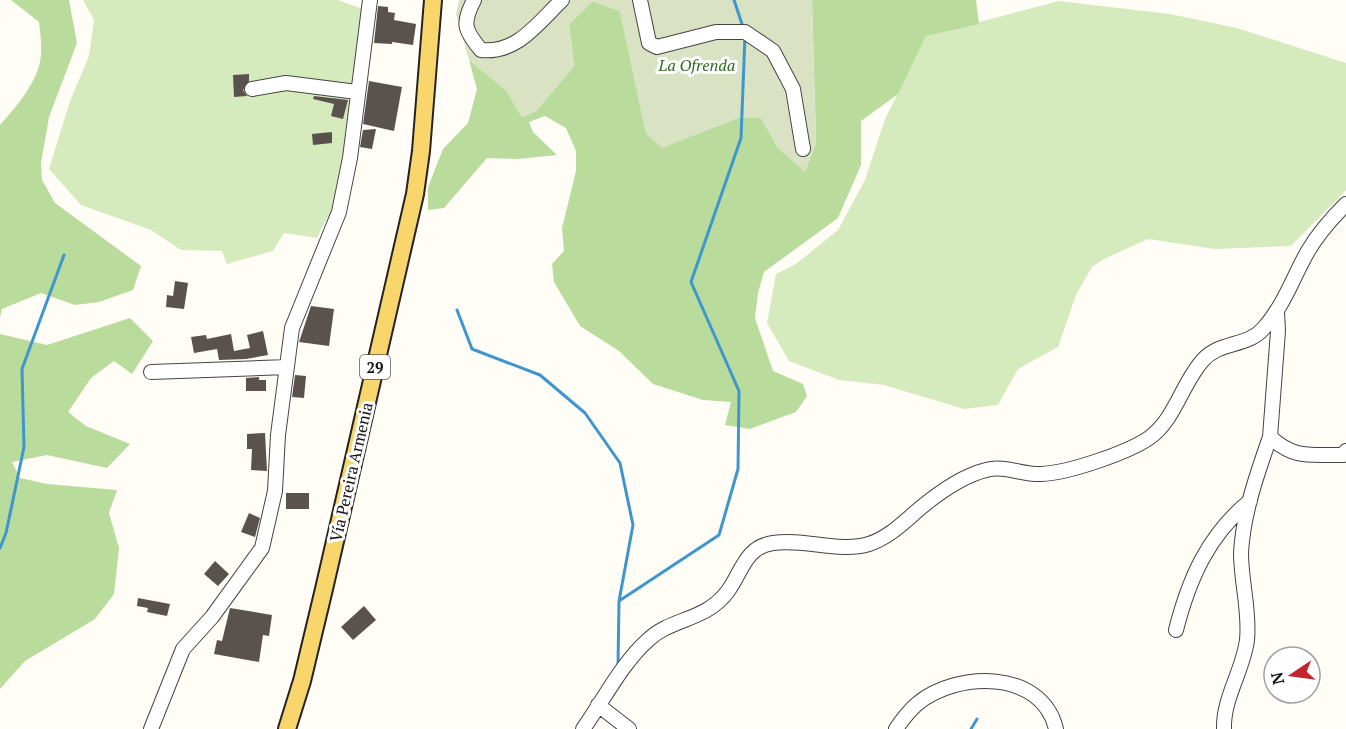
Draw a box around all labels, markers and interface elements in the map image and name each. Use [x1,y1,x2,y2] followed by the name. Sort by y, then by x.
[658,54,735,76] park label: La Ofrenda
[360,355,390,379] road number: 29
[324,400,378,544] street label: Vía Pereira Armenia
[1262,645,1322,705] north arrow
[1265,670,1289,687] text: N

